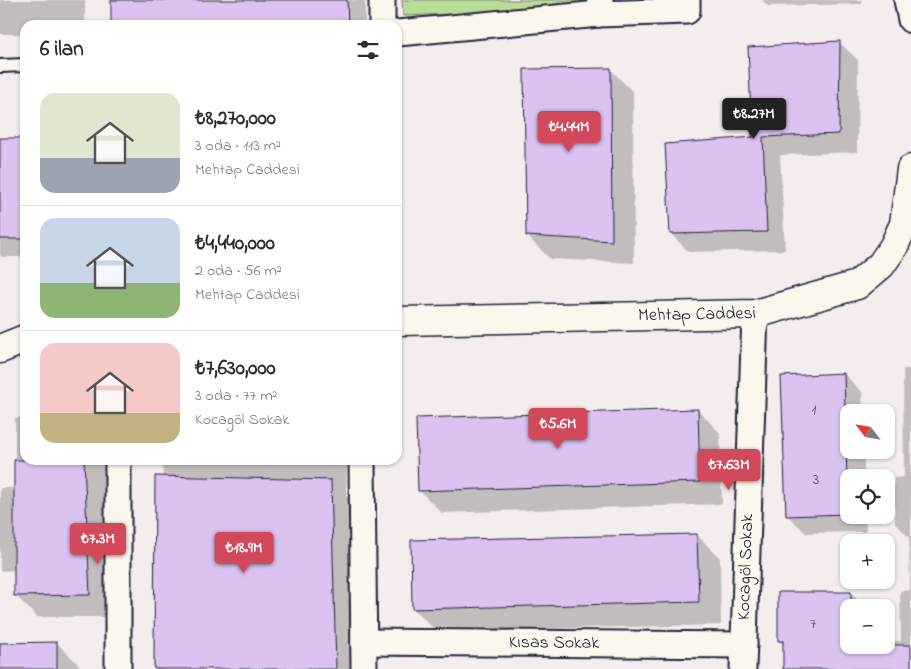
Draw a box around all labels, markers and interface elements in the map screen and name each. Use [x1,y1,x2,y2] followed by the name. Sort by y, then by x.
[40,35,84,65] text: 6 ilan
[354,36,382,64] icon: filters
[713,98,795,140] pin: ₺8.27M
[733,102,775,126] text: ₺8.27M
[195,104,276,134] text: ₺8,270,000
[528,110,610,153] pin: ₺4.44M
[80,113,140,173] icon: home
[549,115,589,139] text: ₺4.44M
[195,134,281,158] text: 3 oda · 113 m²
[195,158,300,182] text: Mehtap Caddesi
[195,229,275,259] text: ₺4,440,000
[80,238,140,298] icon: home
[195,259,282,283] text: 2 oda · 56 m²
[195,283,300,307] text: Mehtap Caddesi
[638,301,756,329] street label: Mehtap Caddesi
[195,354,276,384] text: ₺7,630,000
[80,363,140,423] icon: home
[195,384,277,408] text: 3 oda · 77 m²
[812,399,817,421] house number: 1
[840,404,895,459] north arrow
[840,404,895,654] map controls
[195,408,289,432] text: Kocagöl Sokak
[523,408,593,450] pin: ₺5.6M
[539,412,577,436] text: ₺5.6M
[688,448,770,491] pin: ₺7.63M
[708,453,750,477] text: ₺7.63M
[813,469,819,491] house number: 3
[840,469,895,524] button: locate
[732,513,761,621] street label: Kocagöl Sokak
[63,522,133,565] pin: ₺7.3M
[81,527,115,551] text: ₺7.3M
[203,532,285,574] pin: ₺18.9M
[840,534,895,589] button: +
[226,536,262,560] text: ₺18.9M
[840,599,895,654] button: −
[810,613,816,635] house number: 7
[509,630,599,657] street label: Kısas Sokak

